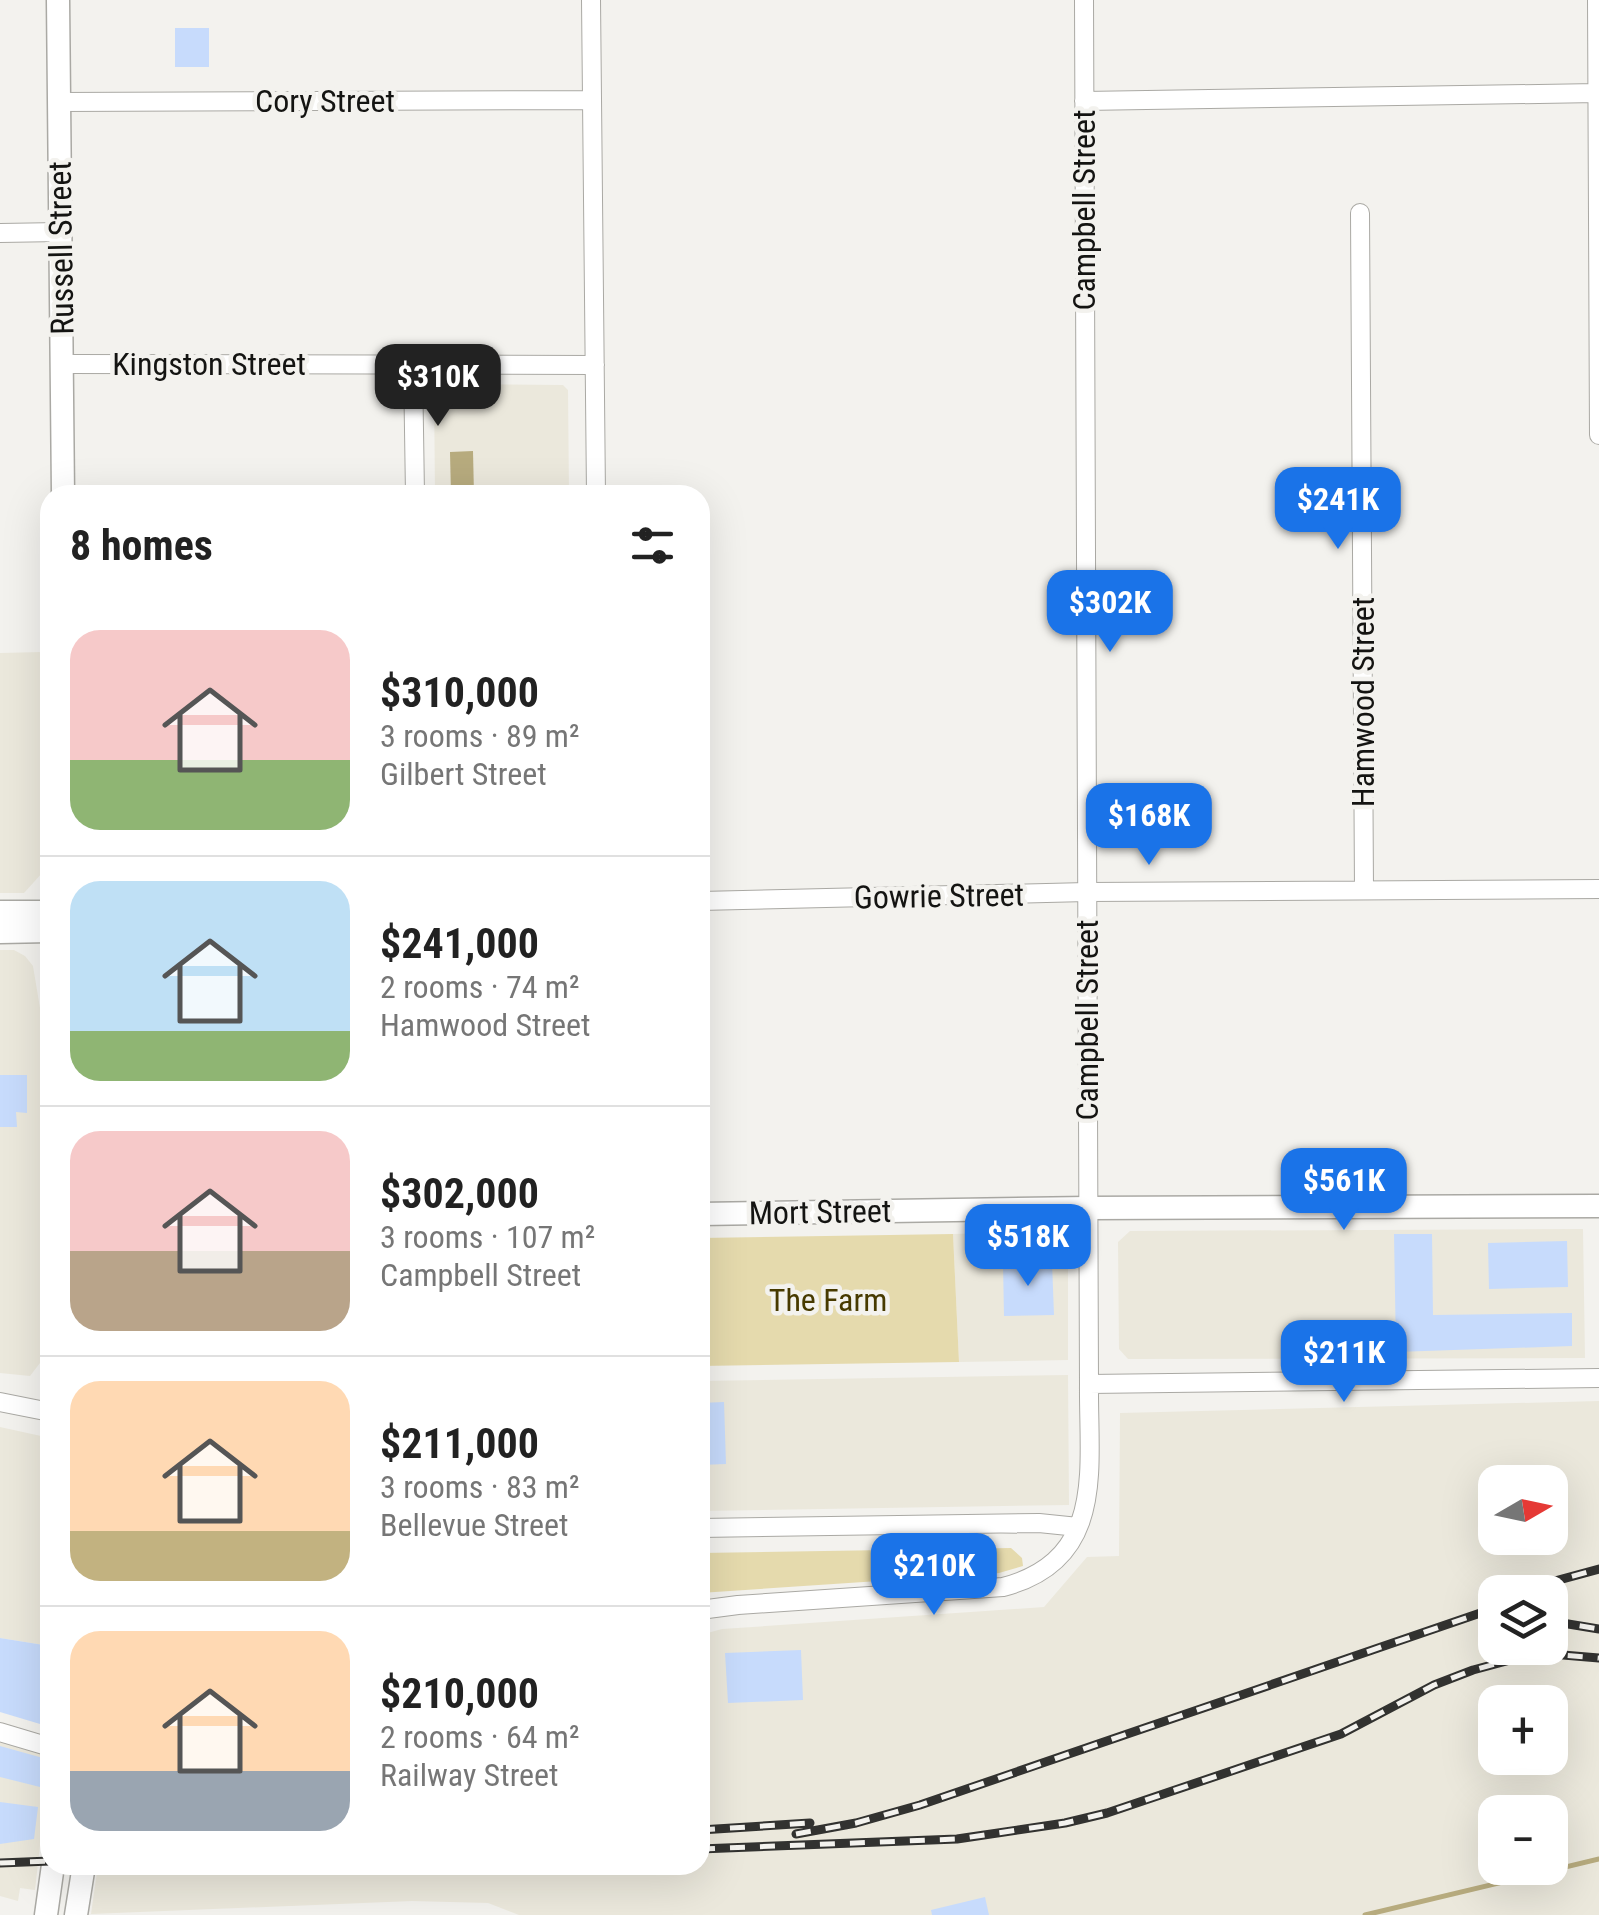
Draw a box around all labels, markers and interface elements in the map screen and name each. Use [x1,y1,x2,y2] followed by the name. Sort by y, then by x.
[255,82,395,120] street label: Cory Street
[1065,109,1103,311] street label: Campbell Street
[40,161,82,335] street label: Russell Street
[368,344,508,429] pin: $310K
[112,345,306,383] street label: Kingston Street
[397,357,479,395] text: $310K
[1268,467,1408,552] pin: $241K
[1297,480,1379,518] text: $241K
[625,518,680,573] icon: filters
[70,521,213,570] text: 8 homes
[1040,570,1180,655] pin: $302K
[1069,583,1151,621] text: $302K
[1344,597,1382,807] street label: Hamwood Street
[380,668,539,717] text: $310,000
[150,670,270,790] icon: home
[380,717,579,755] text: 3 rooms · 89 m²
[380,755,547,793] text: Gilbert Street
[1079,783,1219,868] pin: $168K
[1108,796,1190,834] text: $168K
[854,876,1024,916] street label: Gowrie Street
[380,919,539,968] text: $241,000
[1068,919,1106,1121] street label: Campbell Street
[150,921,270,1041] icon: home
[380,968,579,1006] text: 2 rooms · 74 m²
[380,1006,590,1044] text: Hamwood Street
[1274,1148,1414,1233] pin: $561K
[1303,1161,1385,1199] text: $561K
[380,1169,539,1218] text: $302,000
[150,1171,270,1291] icon: home
[748,1192,892,1232] street label: Mort Street
[958,1204,1098,1289] pin: $518K
[987,1217,1069,1255] text: $518K
[380,1218,595,1256] text: 3 rooms · 107 m²
[380,1256,581,1294] text: Campbell Street
[769,1281,887,1319] park label: The Farm
[1274,1320,1414,1405] pin: $211K
[1303,1333,1385,1371] text: $211K
[380,1419,539,1468] text: $211,000
[150,1421,270,1541] icon: home
[1478,1465,1568,1555] north arrow
[1478,1465,1568,1885] map controls
[380,1468,579,1506] text: 3 rooms · 83 m²
[380,1506,568,1544] text: Bellevue Street
[864,1533,1004,1618] pin: $210K
[893,1546,975,1584] text: $210K
[1478,1575,1568,1665] button: layers
[380,1669,539,1718] text: $210,000
[150,1671,270,1791] icon: home
[1478,1685,1568,1775] button: +
[380,1718,579,1756] text: 2 rooms · 64 m²
[380,1756,559,1794] text: Railway Street
[1478,1795,1568,1885] button: −

